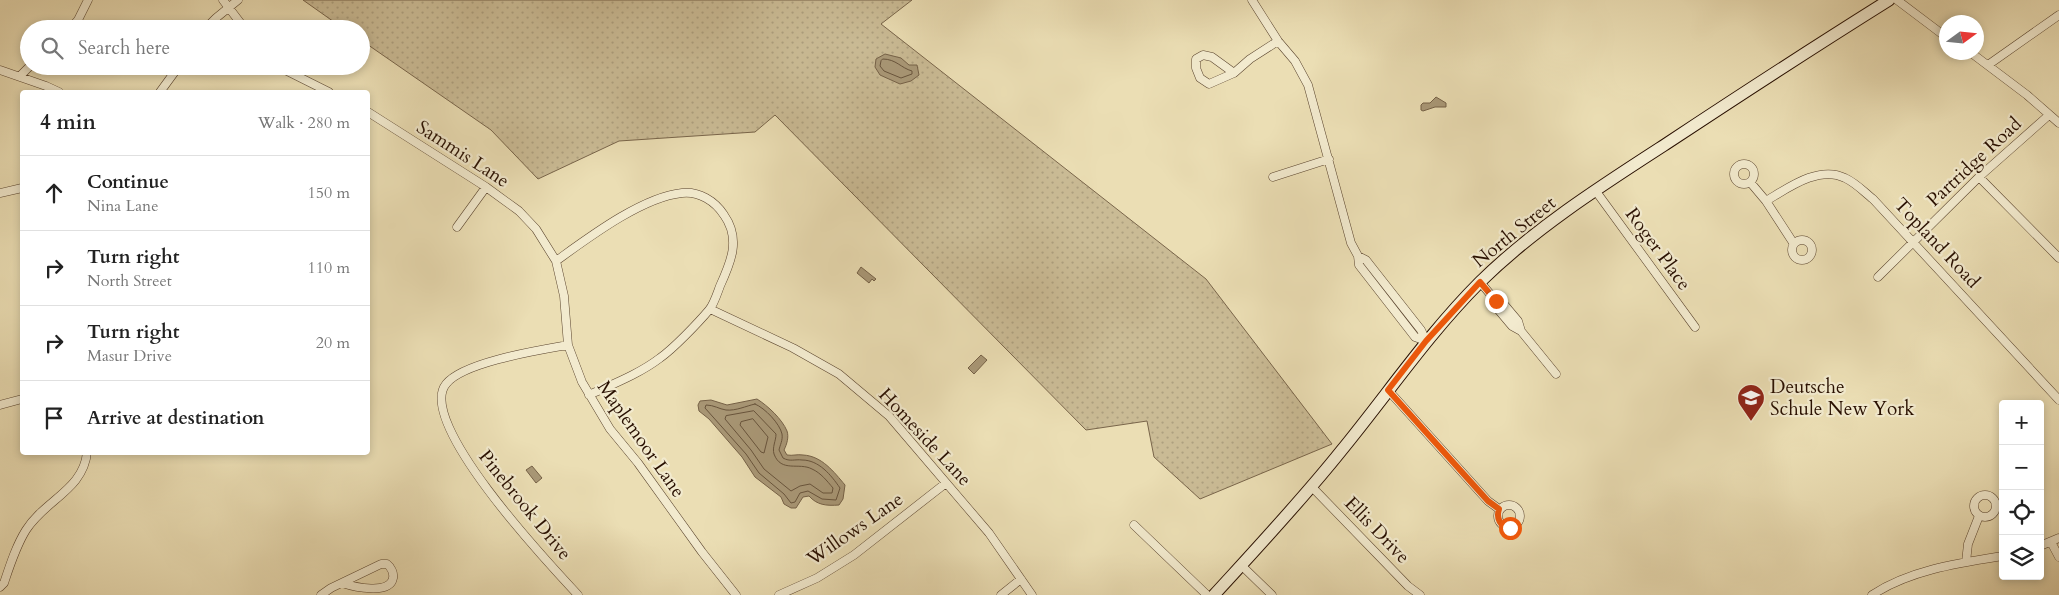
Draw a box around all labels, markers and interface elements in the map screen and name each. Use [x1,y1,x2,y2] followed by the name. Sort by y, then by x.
[1939,15,1984,60] north arrow
[20,20,370,75] search box
[38,34,66,62] icon: search
[78,35,170,61] text: Search here
[40,108,96,137] text: 4 min
[1921,111,2027,213] street label: Partridge Road
[258,112,350,134] text: Walk · 280 m
[412,114,514,194] street label: Sammis Lane
[87,169,169,195] text: Continue
[40,179,68,207] icon: ahead
[308,182,350,204] text: 150 m
[1467,190,1561,274] street label: North Street
[1888,192,1986,294] street label: Topland Road
[87,195,158,217] text: Nina Lane
[1619,202,1697,296] street label: Roger Place
[87,244,179,270] text: Turn right
[40,254,68,282] icon: right
[308,257,350,279] text: 110 m
[87,270,172,292] text: North Street
[1485,290,1508,313] route end
[87,319,179,345] text: Turn right
[40,329,68,357] icon: right
[316,332,350,354] text: 20 m
[87,345,172,367] text: Masur Drive
[1770,374,1915,422] place label: Deutsche Schule New York
[591,375,691,503] street label: Maplemoor Lane
[873,382,977,492] street label: Homeside Lane
[1736,383,1766,422] school or university icon: Deutsche Schule New York
[1999,400,2044,580] map controls
[1999,400,2044,445] button: +
[40,404,68,432] icon: arrive
[87,405,264,431] text: Arrive at destination
[472,444,578,566] street label: Pinebrook Drive
[1999,445,2044,490] button: −
[801,486,908,572] street label: Willows Lane
[1999,490,2044,535] button: locate
[1338,491,1416,569] street label: Ellis Drive
[1499,517,1522,540] route start
[1999,535,2044,580] button: layers

